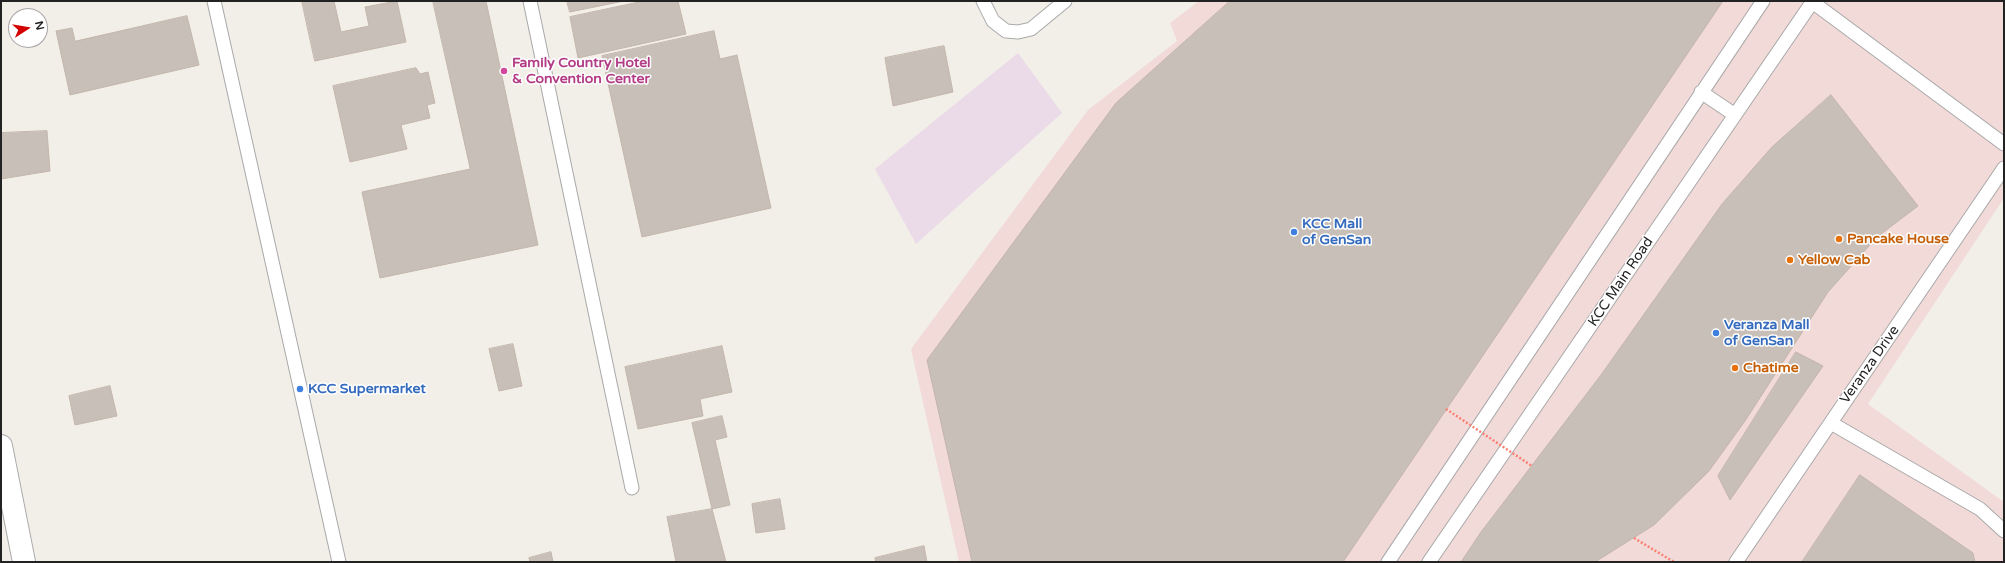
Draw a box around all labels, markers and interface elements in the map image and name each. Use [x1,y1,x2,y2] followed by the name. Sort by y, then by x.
[8,8,48,48] north arrow
[32,20,47,31] text: N
[512,55,651,88] place label: Family Country Hotel & Convention Center
[499,66,509,76] marker: Family Country Hotel & Convention Center
[1302,216,1371,248] place label: KCC Mall of GenSan
[1289,227,1299,237] marker: KCC Mall of GenSan
[1847,231,1949,247] place label: Pancake House
[1585,234,1657,330] street label: KCC Main Road
[1834,234,1844,244] marker: Pancake House
[1798,252,1870,268] place label: Yellow Cab
[1785,255,1795,265] marker: Yellow Cab
[1724,317,1809,350] place label: Veranza Mall of GenSan
[1837,323,1903,407] street label: Veranza Drive
[1711,328,1721,338] marker: Veranza Mall of GenSan
[1743,360,1799,376] place label: Chatime
[1730,363,1740,373] marker: Chatime
[308,381,426,397] place label: KCC Supermarket
[295,384,305,394] marker: KCC Supermarket

